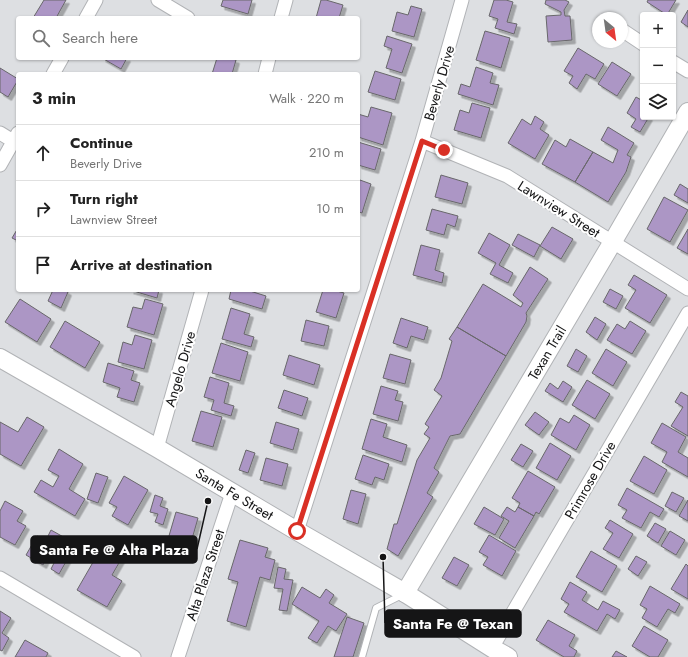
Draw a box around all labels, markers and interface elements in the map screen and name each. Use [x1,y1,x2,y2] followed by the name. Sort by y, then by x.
[592,12,628,48] north arrow
[640,12,676,120] map controls
[640,12,676,48] button: +
[16,16,360,60] search box
[30,27,52,49] icon: search
[62,27,138,49] text: Search here
[419,43,459,123] street label: Beverly Drive
[640,48,676,84] button: −
[640,84,676,120] button: layers
[32,86,76,110] text: 3 min
[269,89,344,108] text: Walk · 220 m
[70,132,133,154] text: Continue
[435,141,453,159] route end
[32,142,54,164] icon: ahead
[309,143,344,162] text: 210 m
[70,154,142,173] text: Beverly Drive
[514,176,605,243] street label: Lawnview Street
[70,188,138,210] text: Turn right
[32,198,54,220] icon: right
[316,199,344,218] text: 10 m
[70,210,157,229] text: Lawnview Street
[32,254,54,276] icon: arrive
[70,254,212,276] text: Arrive at destination
[523,322,571,384] street label: Texan Trail
[160,329,200,409] street label: Angelo Drive
[560,437,620,523] street label: Primrose Drive
[192,463,278,525] street label: Santa Fe Street
[288,522,306,540] route start
[181,526,229,623] street label: Alta Plaza Street
[31,536,197,563] callout: Santa Fe @ Alta Plaza
[39,539,189,561] text: Santa Fe @ Alta Plaza
[385,610,521,637] callout: Santa Fe @ Texan
[393,613,513,635] text: Santa Fe @ Texan

